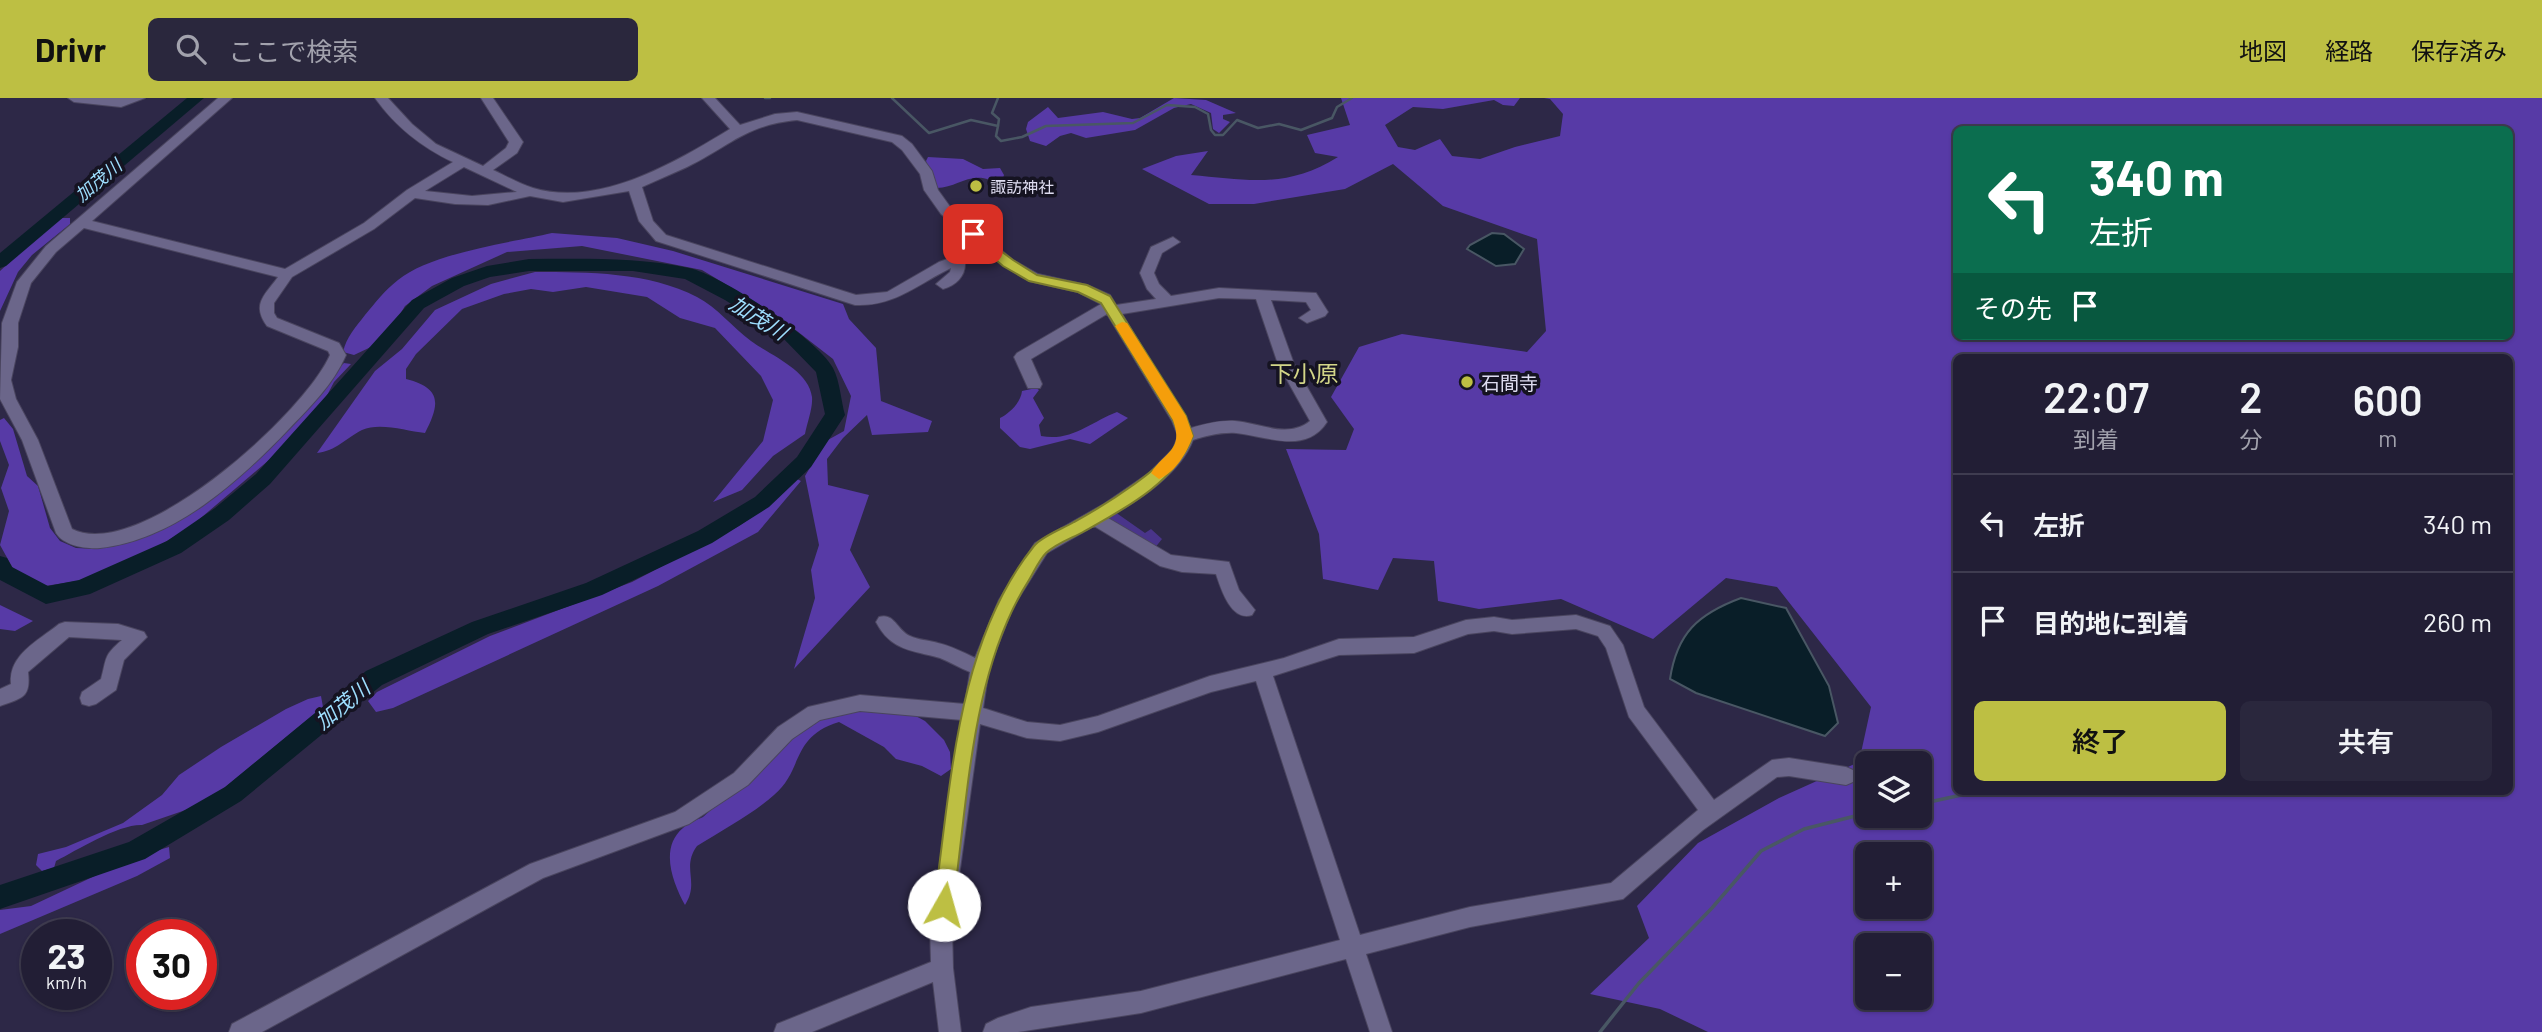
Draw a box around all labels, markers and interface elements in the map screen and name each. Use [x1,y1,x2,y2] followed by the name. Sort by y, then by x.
[148,18,638,81] search box
[35,29,106,69] text: Drivr
[172,30,210,68] icon: search
[228,35,358,66] text: ここで検索
[2239,36,2287,65] text: 地図
[2325,36,2373,65] text: 経路
[2411,36,2507,65] text: 保存済み
[2089,147,2224,206] text: 340 m
[70,153,127,206] water label: 加茂川
[1974,154,2065,245] icon: left
[990,177,1054,196] place label: 諏訪神社
[968,178,984,194] marker: 諏訪神社
[943,204,1003,264] pin
[2089,212,2153,250] text: 左折
[954,215,992,253] icon: arrive
[2066,287,2104,325] icon: arrive
[726,290,794,345] water label: 加茂川
[1974,292,2052,323] text: その先
[1270,359,1339,387] district label: 下小原
[1481,371,1538,394] place label: 石間寺
[2043,371,2149,421] text: 22:07
[2239,371,2262,421] text: 2
[1459,374,1475,390] marker: 石間寺
[2353,374,2423,424] text: 600
[2378,424,2397,452] text: m
[2073,425,2119,453] text: 到着
[2239,425,2262,453] text: 分
[1974,504,2012,542] icon: left
[2423,508,2492,539] text: 340 m
[2033,509,2085,540] text: 左折
[1974,602,2012,640] icon: arrive
[2423,606,2492,637] text: 260 m
[2033,607,2189,638] text: 目的地に到着
[310,673,376,734] water label: 加茂川
[1974,701,2226,781] button: 終了
[2240,701,2492,781] button: 共有
[1855,751,1932,1010] map controls
[1855,751,1932,828] button: layers
[1855,842,1932,919] button: +
[907,868,981,942] position arrow
[126,919,217,1010] speed limit sign: 30
[1855,933,1932,1010] button: −
[47,934,86,976] text: 23
[46,971,87,993] text: km/h

